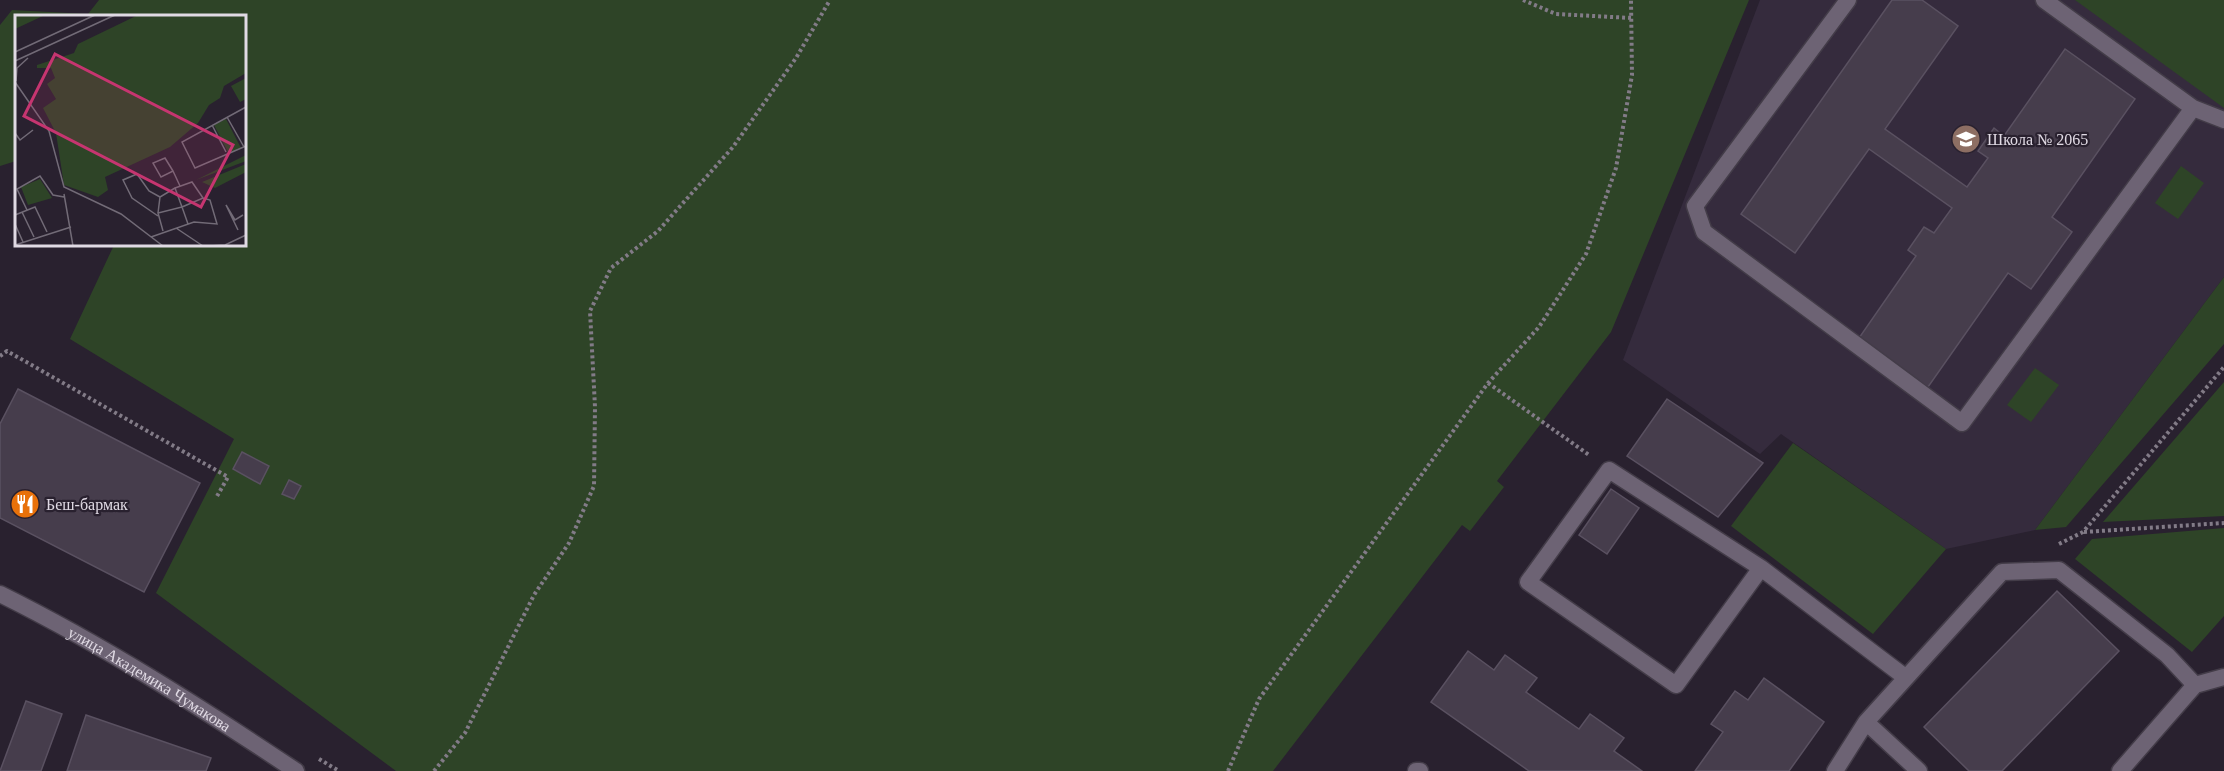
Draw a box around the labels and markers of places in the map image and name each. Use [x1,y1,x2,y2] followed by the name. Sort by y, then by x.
[1950,123,1982,155] school or university icon: Школа № 2065
[1987,131,2088,148] place label: Школа № 2065
[9,488,41,520] restaurant icon: Беш-бармак
[46,496,128,514] place label: Беш-бармак

